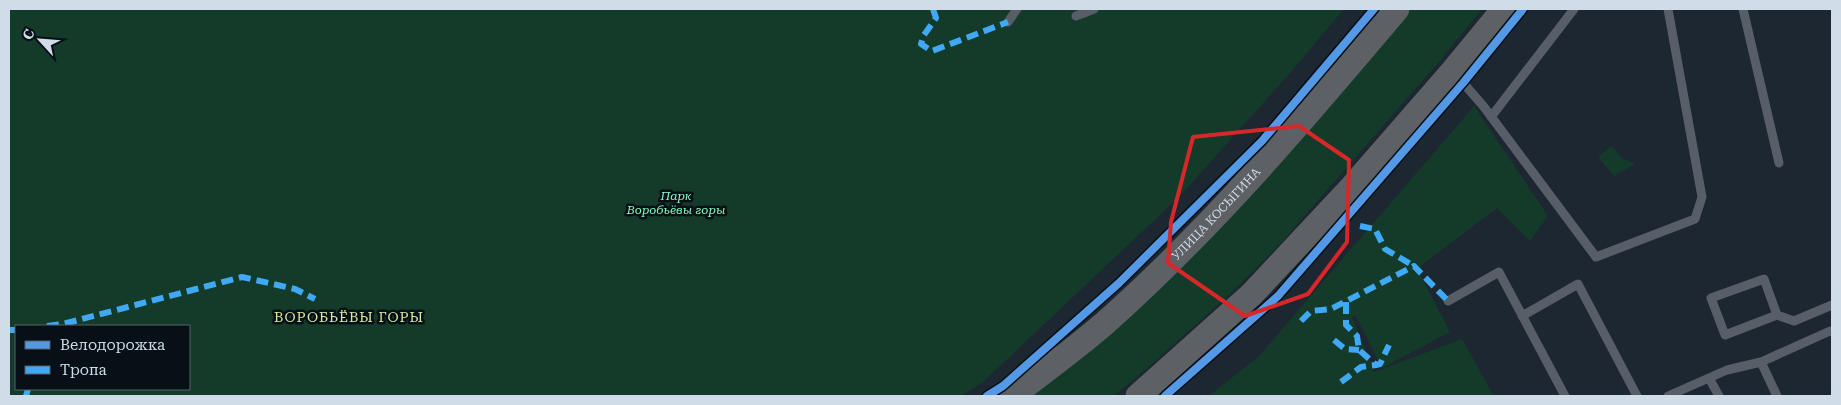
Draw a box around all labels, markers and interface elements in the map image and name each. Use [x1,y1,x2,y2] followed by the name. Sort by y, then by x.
[15,15,65,65] north arrow
[19,26,38,42] text: С
[1169,164,1264,263] street label: УЛИЦА КОСЫГИНА
[626,189,725,217] park label: Парк Воробьёвы горы
[274,309,424,325] district label: ВОРОБЬЁВЫ ГОРЫ
[15,325,190,390] legend
[60,336,165,354] text: Велодорожка
[60,361,107,379] text: Тропа

